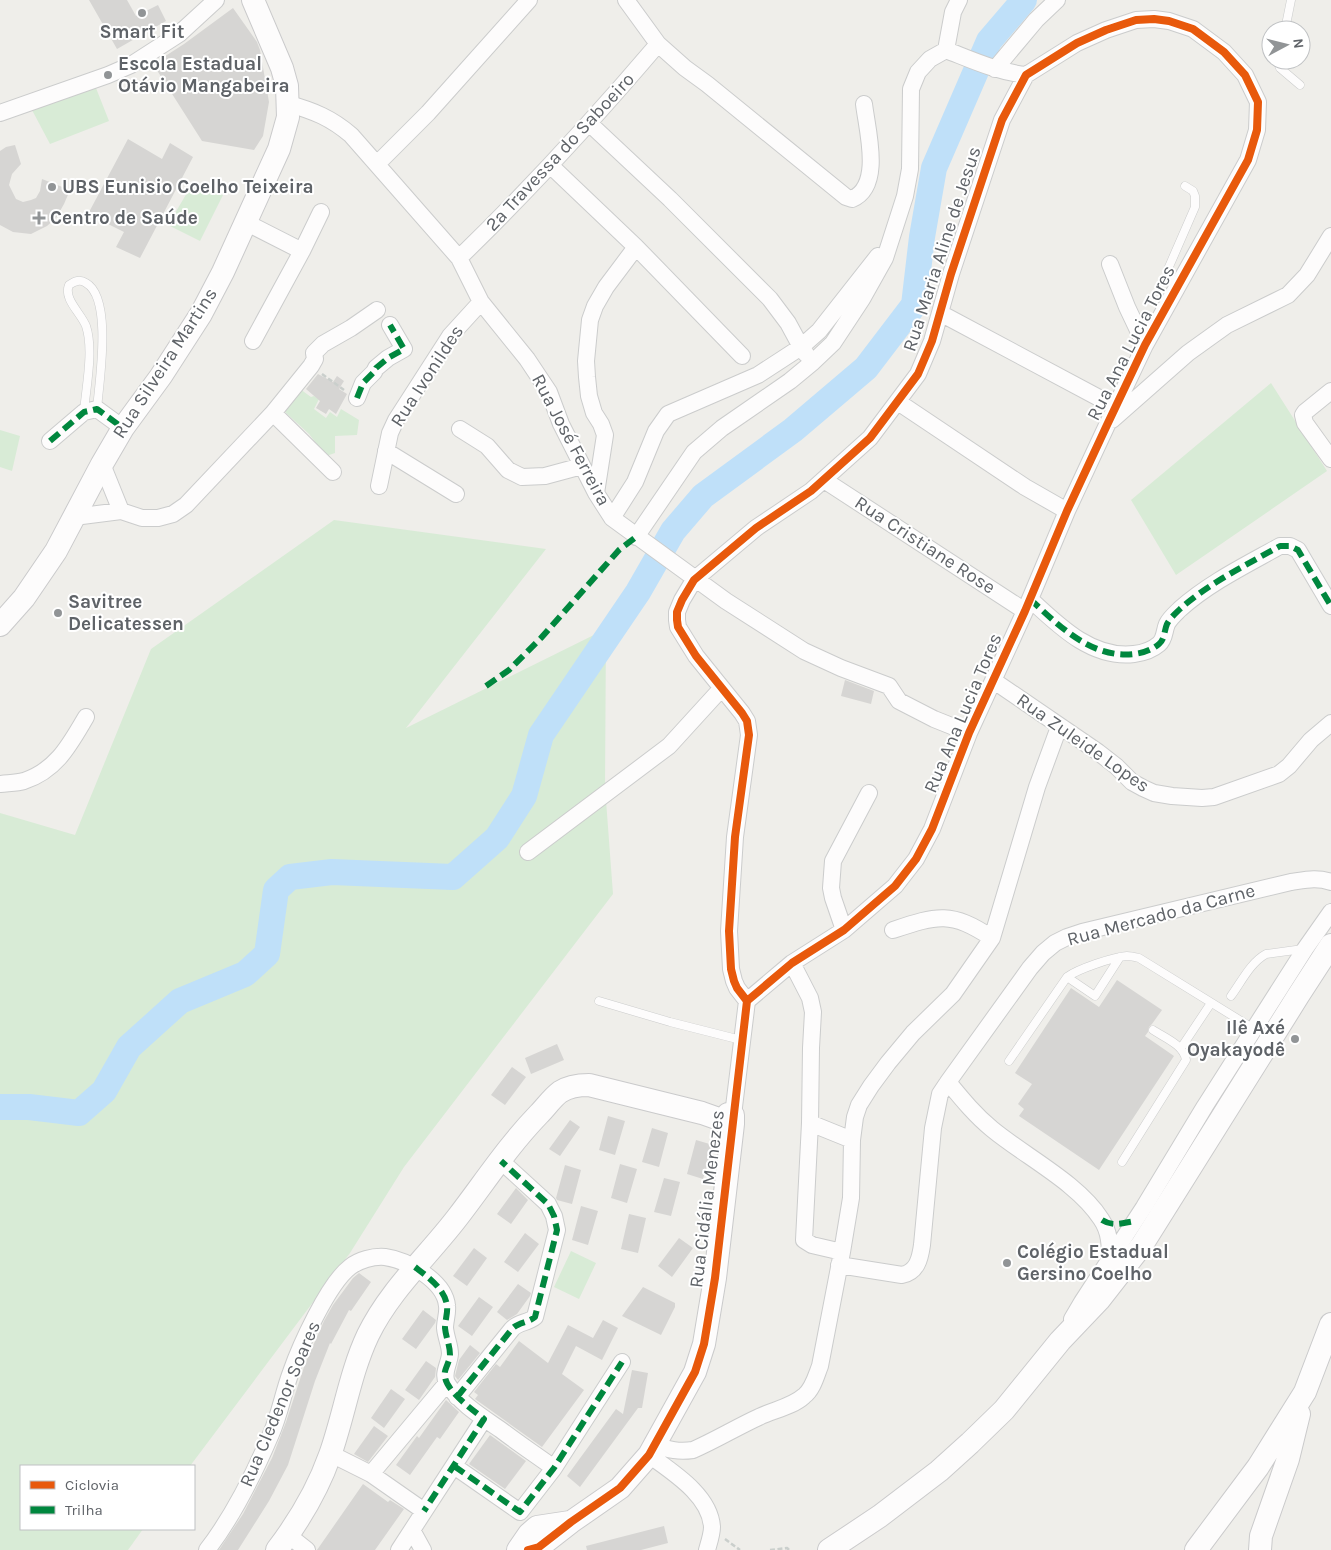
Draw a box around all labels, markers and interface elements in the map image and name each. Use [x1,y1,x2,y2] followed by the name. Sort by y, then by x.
[136,7,148,19] marker: Smart Fit
[1261,20,1311,70] north arrow
[99,21,185,43] place label: Smart Fit
[1289,37,1307,49] text: N
[118,53,290,97] place label: Escola Estadual Otávio Mangabeira
[481,68,639,236] street label: 2ª Travessa do Saboeiro
[102,69,114,81] marker: Escola Estadual Otávio Mangabeira
[898,144,986,354] street label: Rua Maria Aline de Jesus
[62,176,314,198] place label: UBS Eunisio Coelho Teixeira
[46,181,58,193] marker: UBS Eunisio Coelho Teixeira
[50,207,198,229] place label: Centro de Saúde
[32,211,46,225] marker: Centro de Saúde
[1082,262,1180,424] street label: Rua Ana Lucia Tores
[108,284,222,442] street label: Rua Silveira Martins
[386,321,468,431] street label: Rua Ivonildes
[527,370,615,510] street label: Rua José Ferreira
[851,491,999,599] street label: Rua Cristiane Rose
[68,591,184,635] place label: Savitree Delicatessen
[52,607,64,619] marker: Savitree Delicatessen
[919,630,1007,796] street label: Rua Ana Lucia Tores
[1012,689,1154,797] street label: Rua Zuleide Lopes
[1065,879,1257,951] street label: Rua Mercado da Carne
[1187,1017,1285,1061] place label: Ilê Axé Oyakayodê
[1289,1033,1301,1045] marker: Ilê Axé Oyakayodê
[685,1109,729,1289] street label: Rua Cidália Menezes
[1017,1241,1169,1285] place label: Colégio Estadual Gersino Coelho
[1001,1257,1013,1269] marker: Colégio Estadual Gersino Coelho
[235,1318,325,1490] street label: Rua Cledenor Soares
[20,1465,195,1530] legend
[65,1476,119,1494] text: Ciclovia
[65,1501,103,1519] text: Trilha

